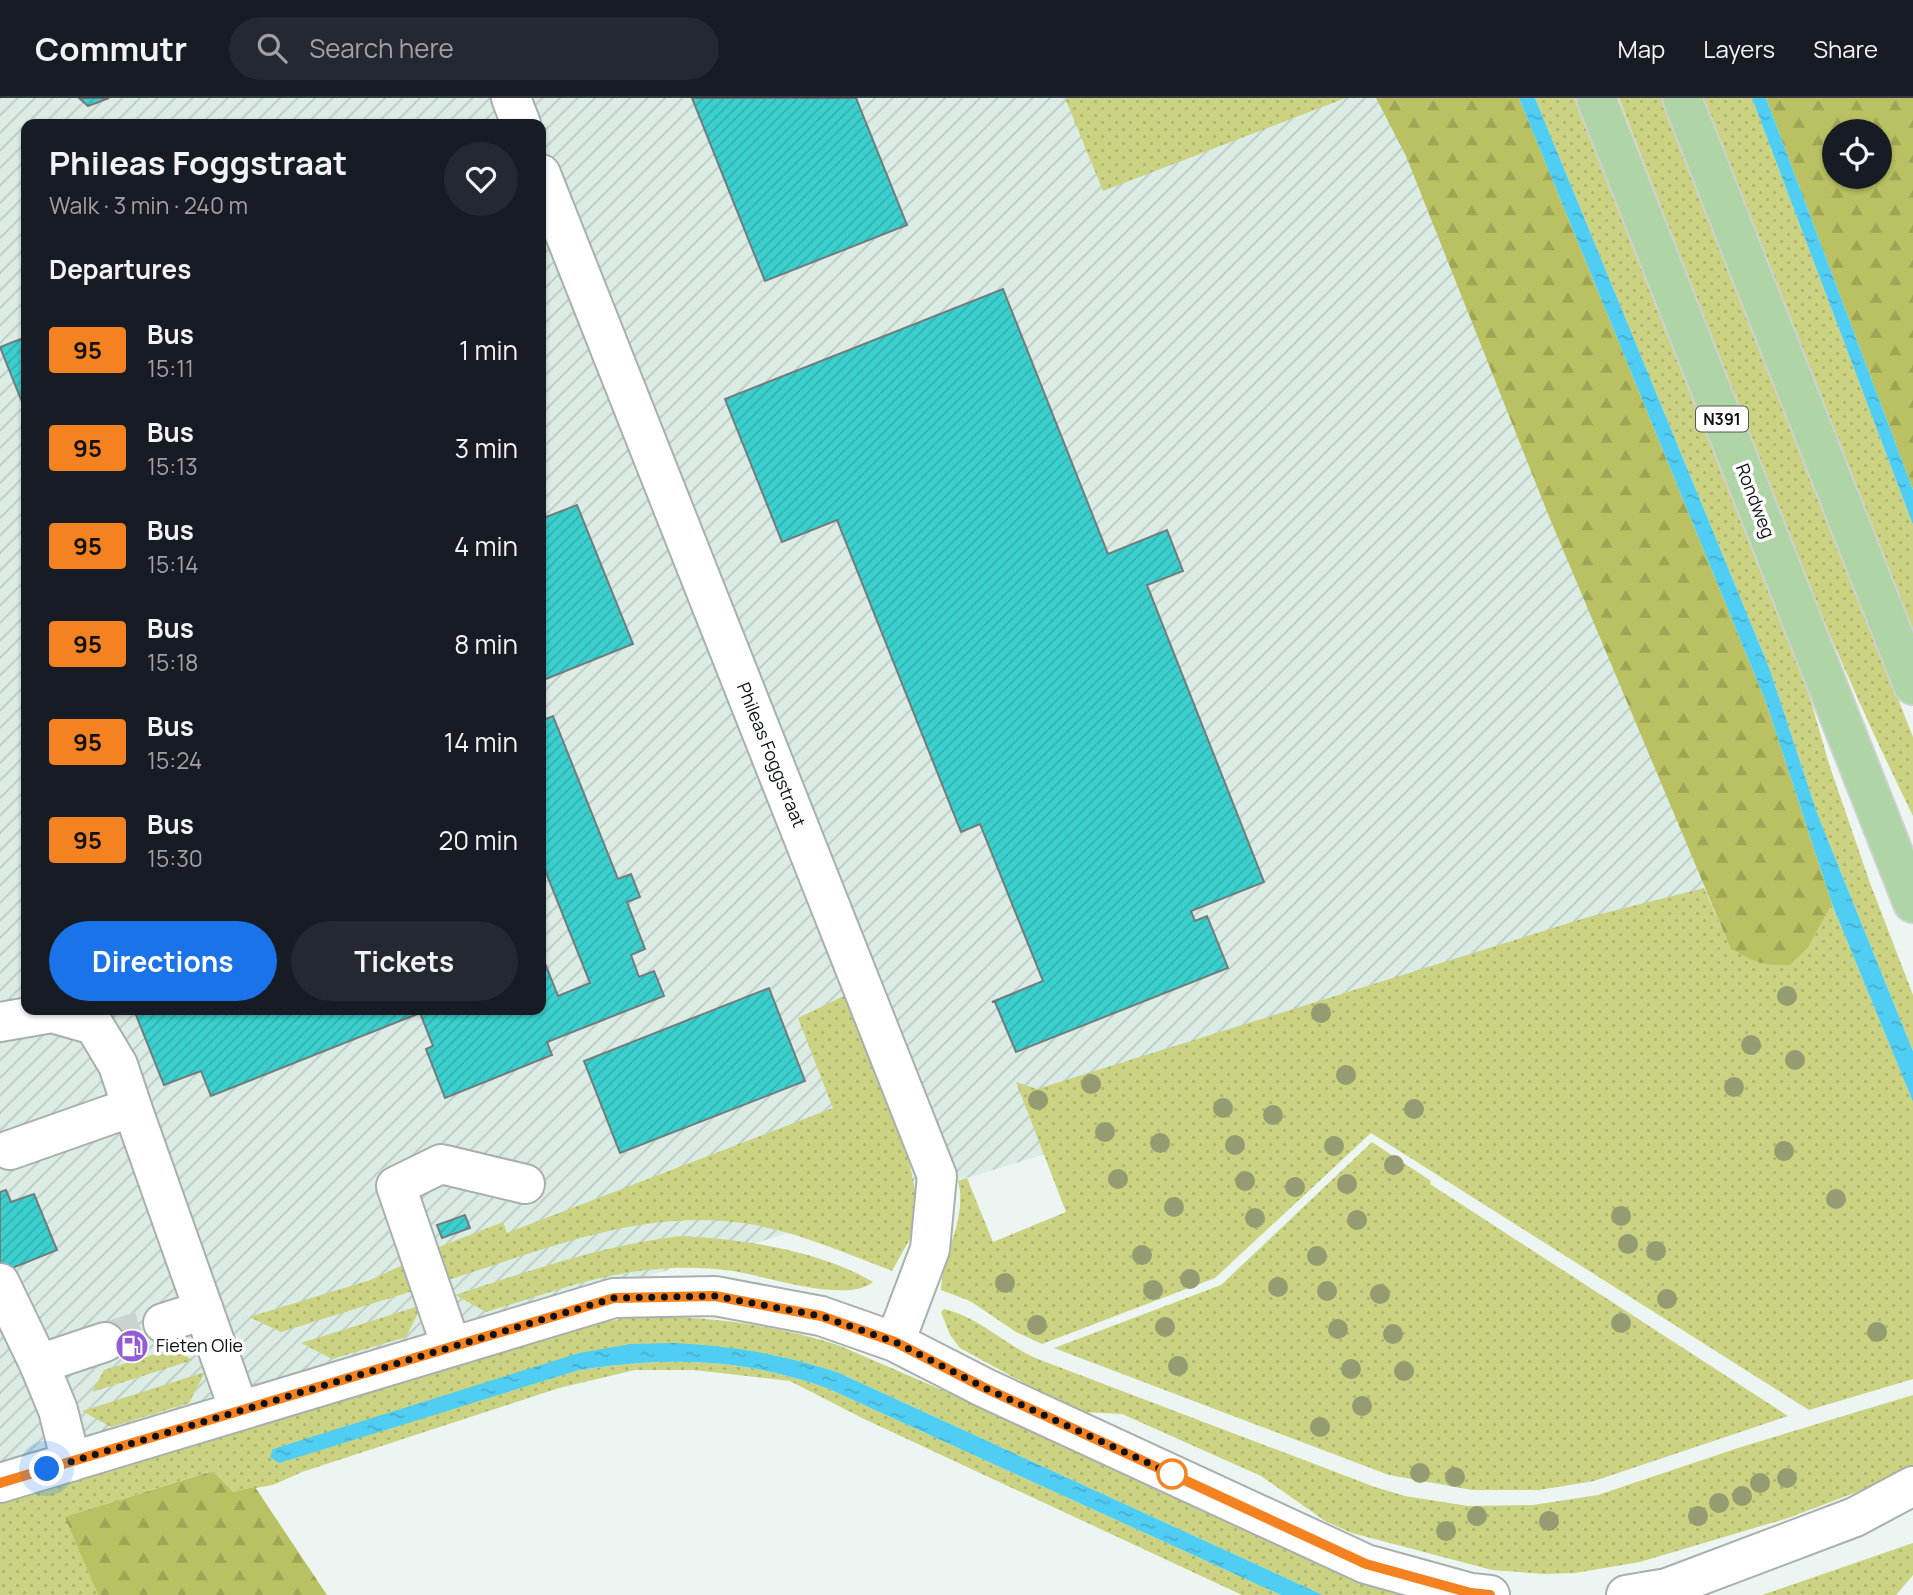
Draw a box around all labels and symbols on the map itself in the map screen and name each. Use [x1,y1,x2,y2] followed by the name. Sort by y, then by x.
[1696,406,1748,432] road number: N391
[1731,460,1781,541] street label: Rondweg
[732,679,812,831] street label: Phileas Foggstraat
[113,1327,151,1365] fuel station icon: Fieten Olie
[156,1333,243,1357] place label: Fieten Olie
[29,1451,64,1486] your location
[1157,1459,1187,1489] unlabelled marker

